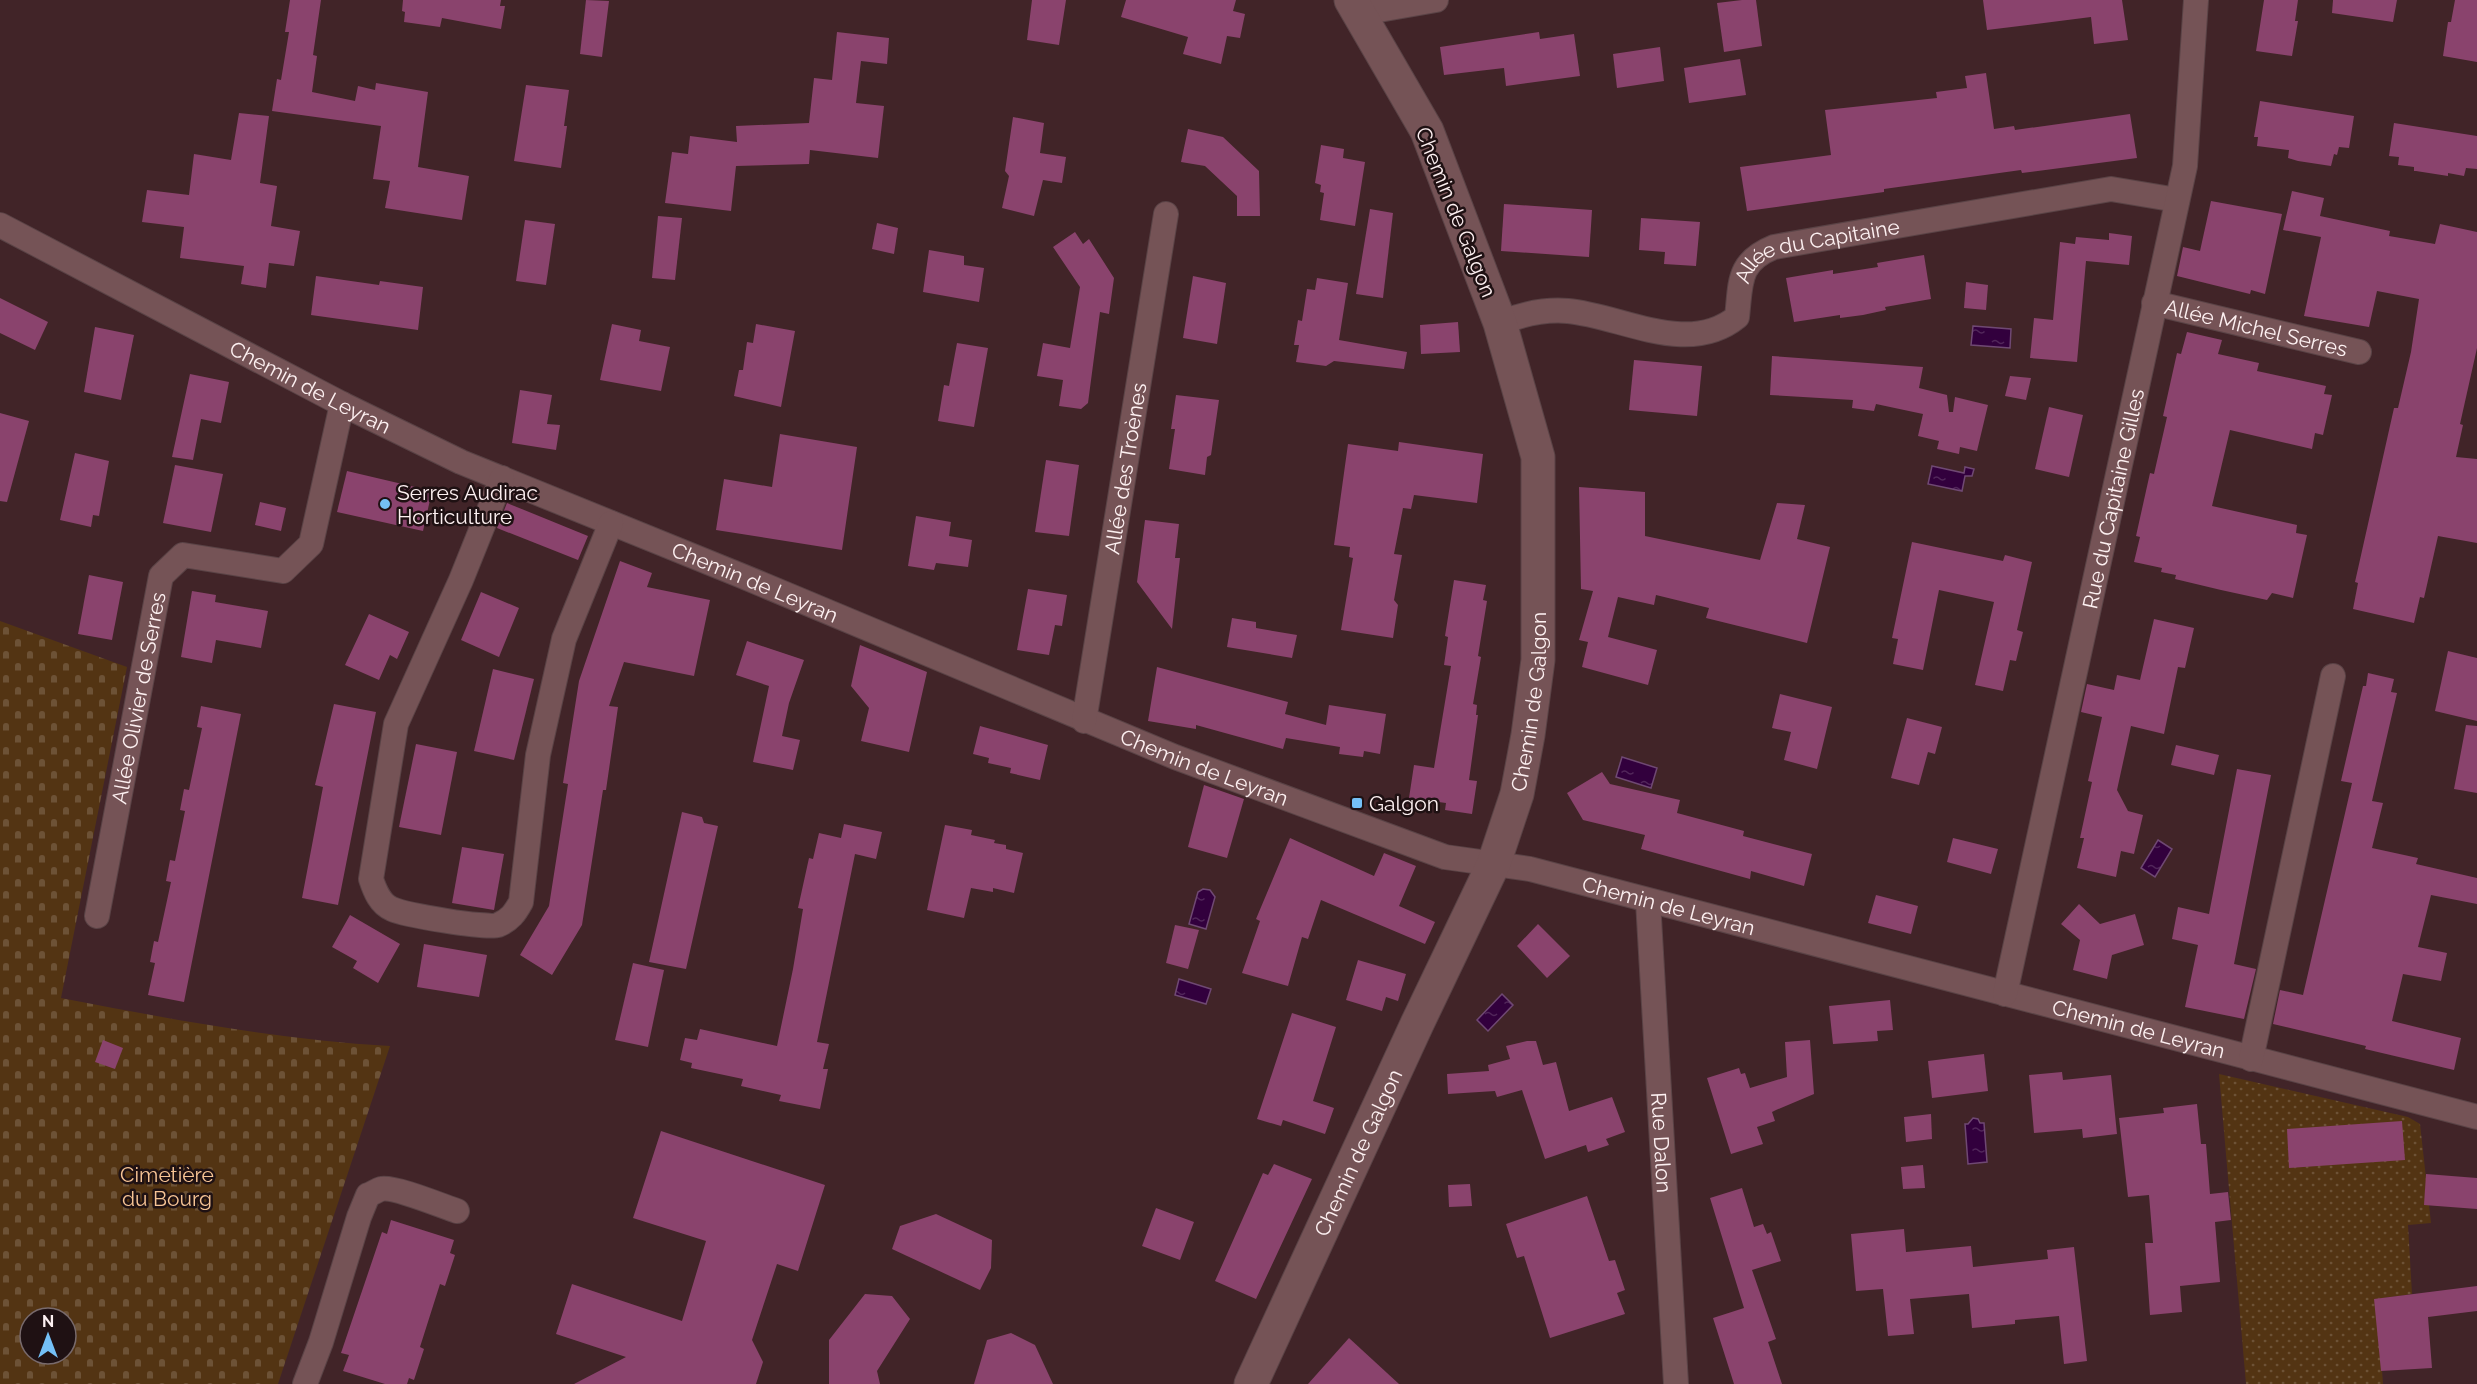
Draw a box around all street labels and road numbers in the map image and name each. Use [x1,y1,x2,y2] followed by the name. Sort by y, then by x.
[1410,123,1502,301] street label: Chemin de Galgon
[1729,213,1901,286] street label: Allée du Capitaine
[2162,293,2350,361] street label: Allée Michel Serres
[226,335,395,438] street label: Chemin de Leyran
[1099,381,1151,556] street label: Allée des Troènes
[2077,386,2149,611] street label: Rue du Capitaine Gilles
[668,536,842,627] street label: Chemin de Leyran
[106,590,170,806] street label: Allée Olivier de Serres
[1505,612,1551,794] street label: Chemin de Galgon
[1117,723,1292,810] street label: Chemin de Leyran
[1579,871,1758,940] street label: Chemin de Leyran
[2050,994,2228,1063] street label: Chemin de Leyran
[1308,1065,1407,1240] street label: Chemin de Galgon
[1647,1092,1677,1194] street label: Rue Dalon

